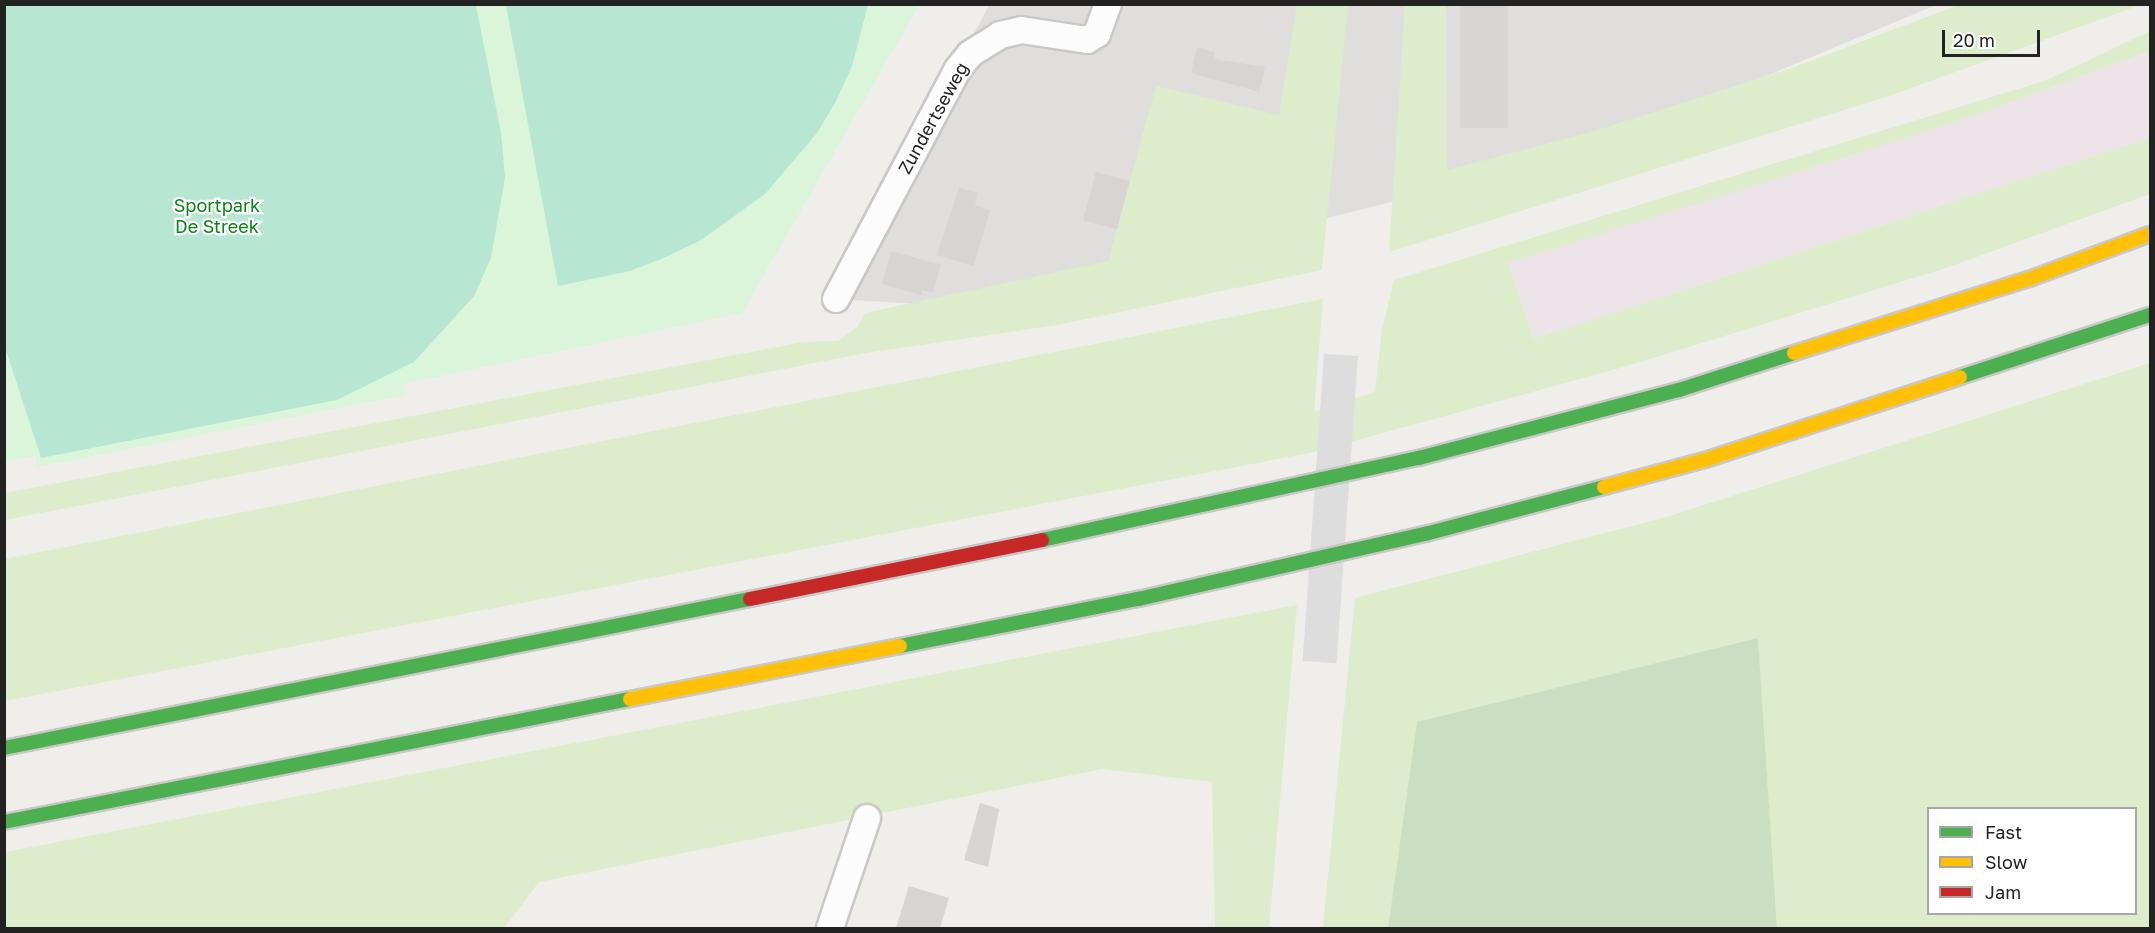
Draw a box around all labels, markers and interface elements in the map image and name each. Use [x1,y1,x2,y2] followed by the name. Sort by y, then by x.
[1945,18,2042,56] scale bar
[1953,29,1995,51] text: 20 m
[893,58,973,178] street label: Zundertseweg
[174,195,260,238] park label: Sportpark De Streek
[1927,807,2137,915] legend
[1985,821,2022,843] text: Fast
[1985,851,2027,873] text: Slow
[1985,881,2021,903] text: Jam

